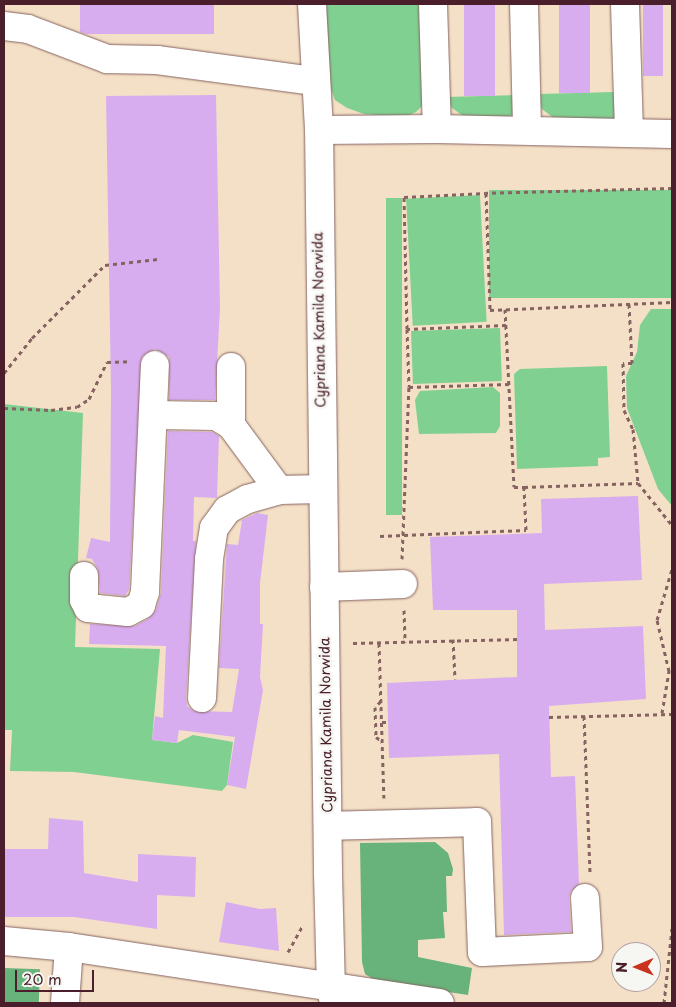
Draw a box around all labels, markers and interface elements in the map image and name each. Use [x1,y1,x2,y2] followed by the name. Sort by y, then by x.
[309,232,329,408] street label: Cypriana Kamila Norwida
[316,637,336,813] street label: Cypriana Kamila Norwida
[611,942,661,992] north arrow
[18,960,96,992] scale bar
[611,962,632,973] text: N
[23,967,62,990] text: 20 m

